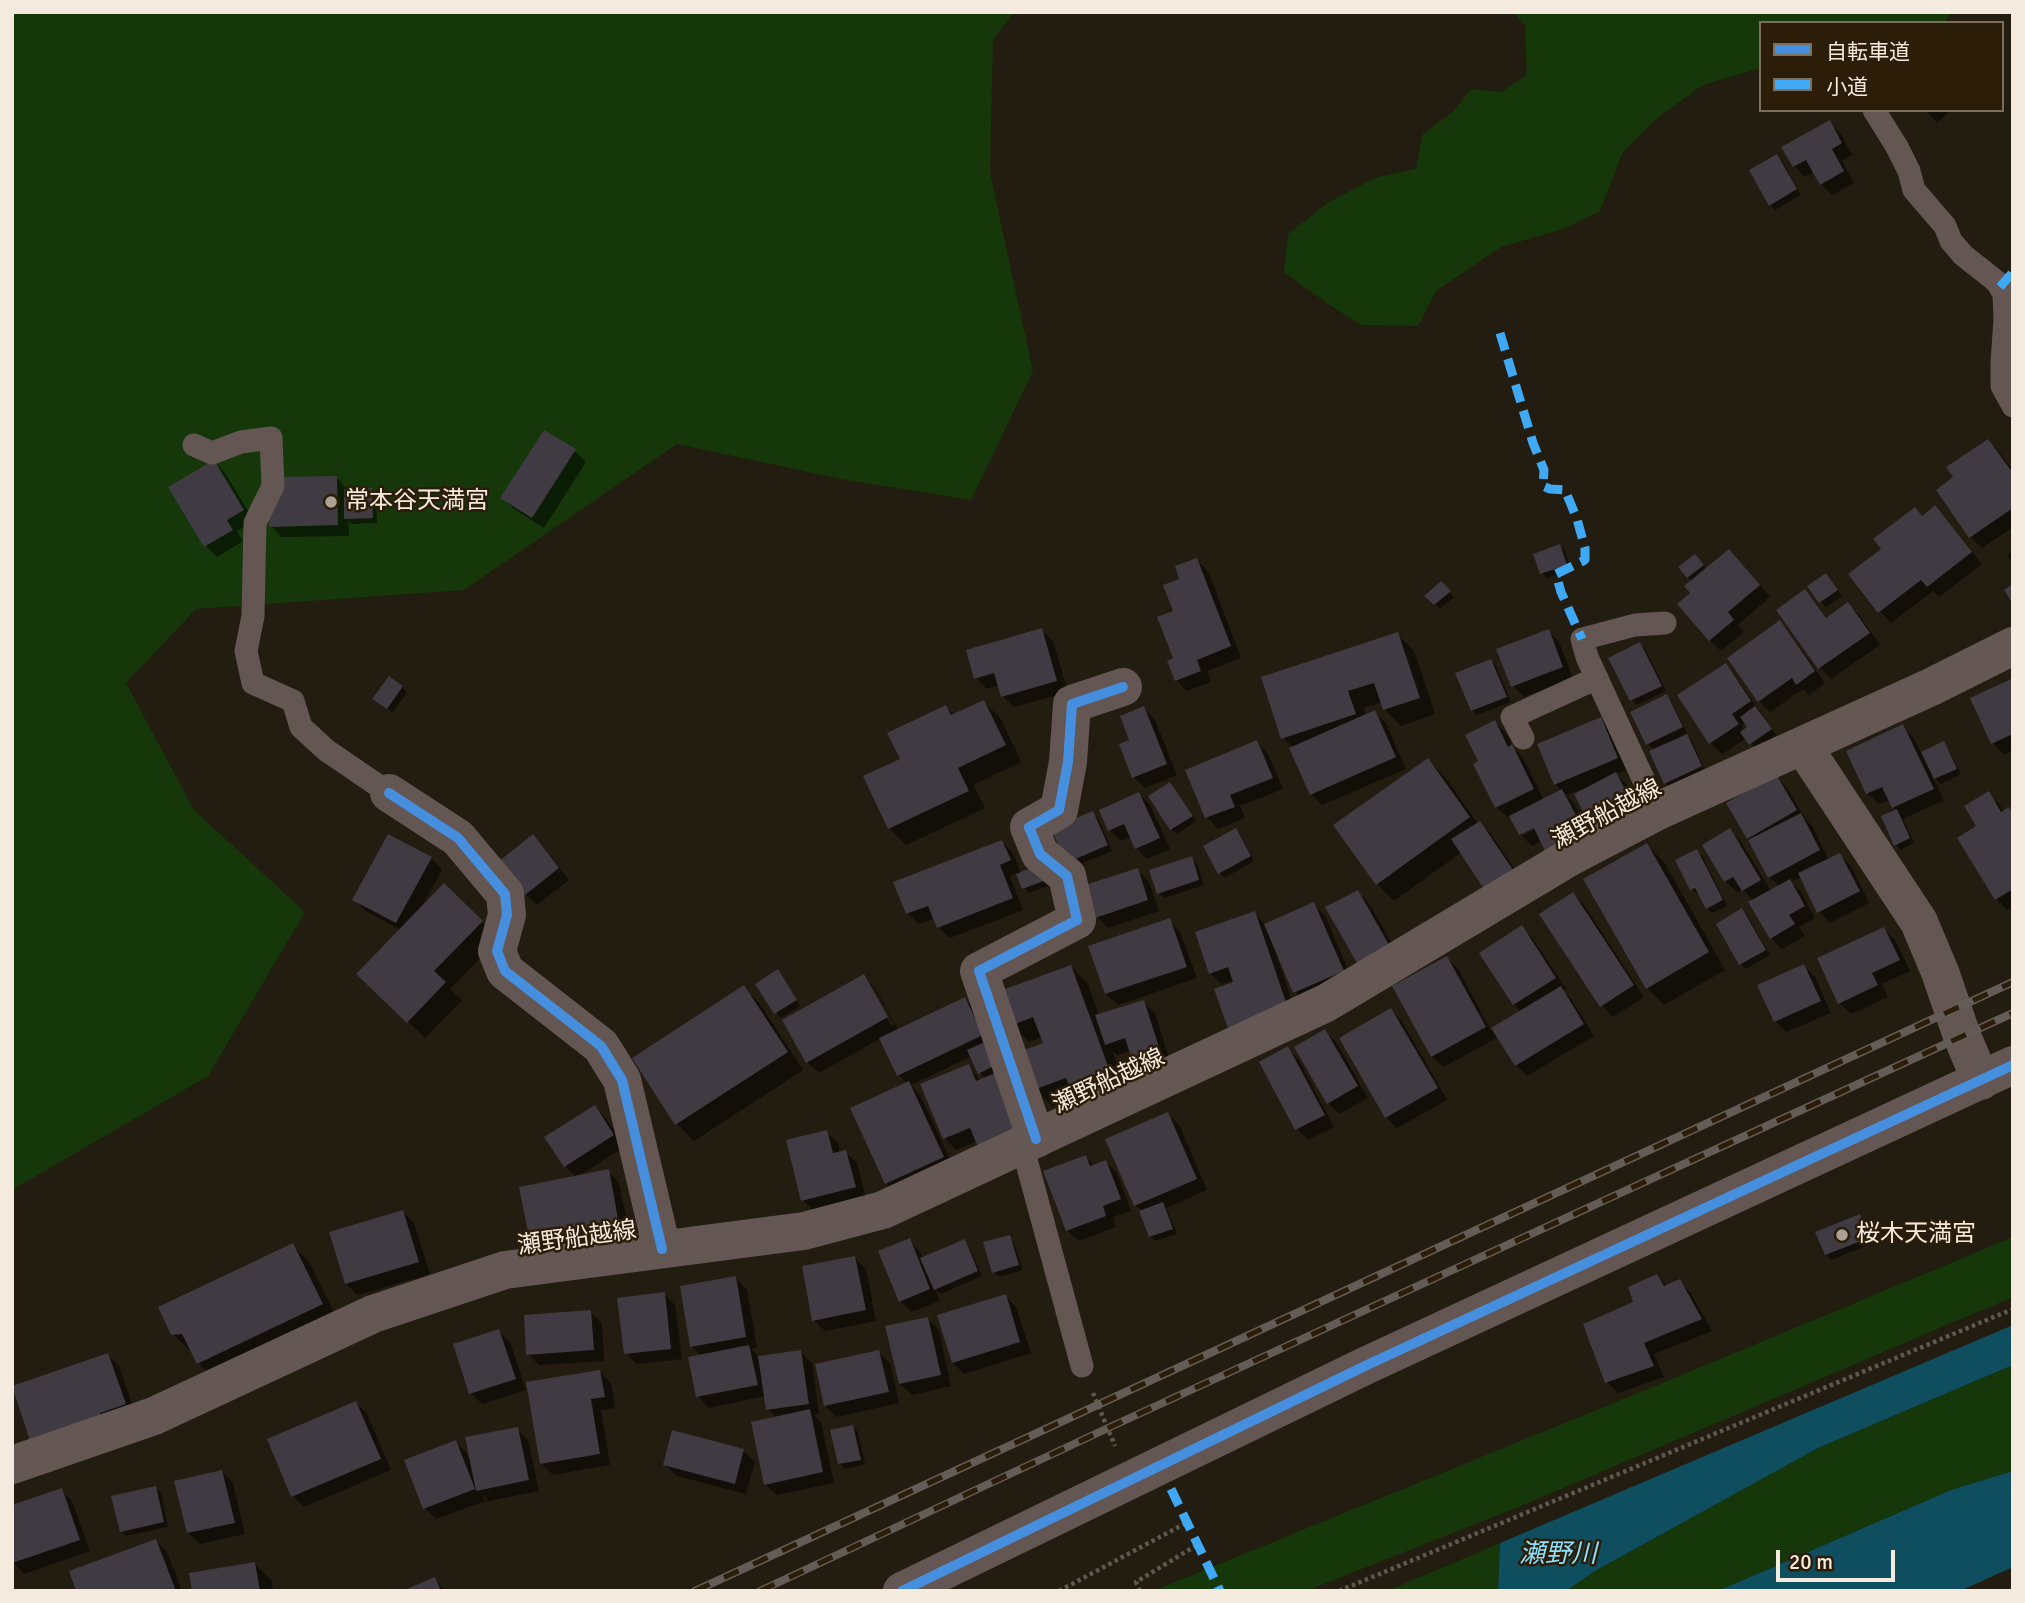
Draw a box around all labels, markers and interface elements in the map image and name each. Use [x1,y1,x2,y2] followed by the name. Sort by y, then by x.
[1759,21,2004,112] legend
[1826,39,1910,65] text: 自転車道
[1826,74,1868,100] text: 小道
[345,488,489,516] place label: 常本谷天満宮
[323,494,339,510] marker: 常本谷天満宮
[1547,774,1667,856] street label: 瀬野船越線
[1049,1044,1169,1120] street label: 瀬野船越線
[516,1216,638,1262] street label: 瀬野船越線
[1856,1221,1976,1249] place label: 桜木天満宮
[1834,1227,1850,1243] marker: 桜木天満宮
[1780,1536,1899,1580] scale bar
[1519,1539,1597,1571] water label: 瀬野川
[1789,1549,1833,1575] text: 20 m

